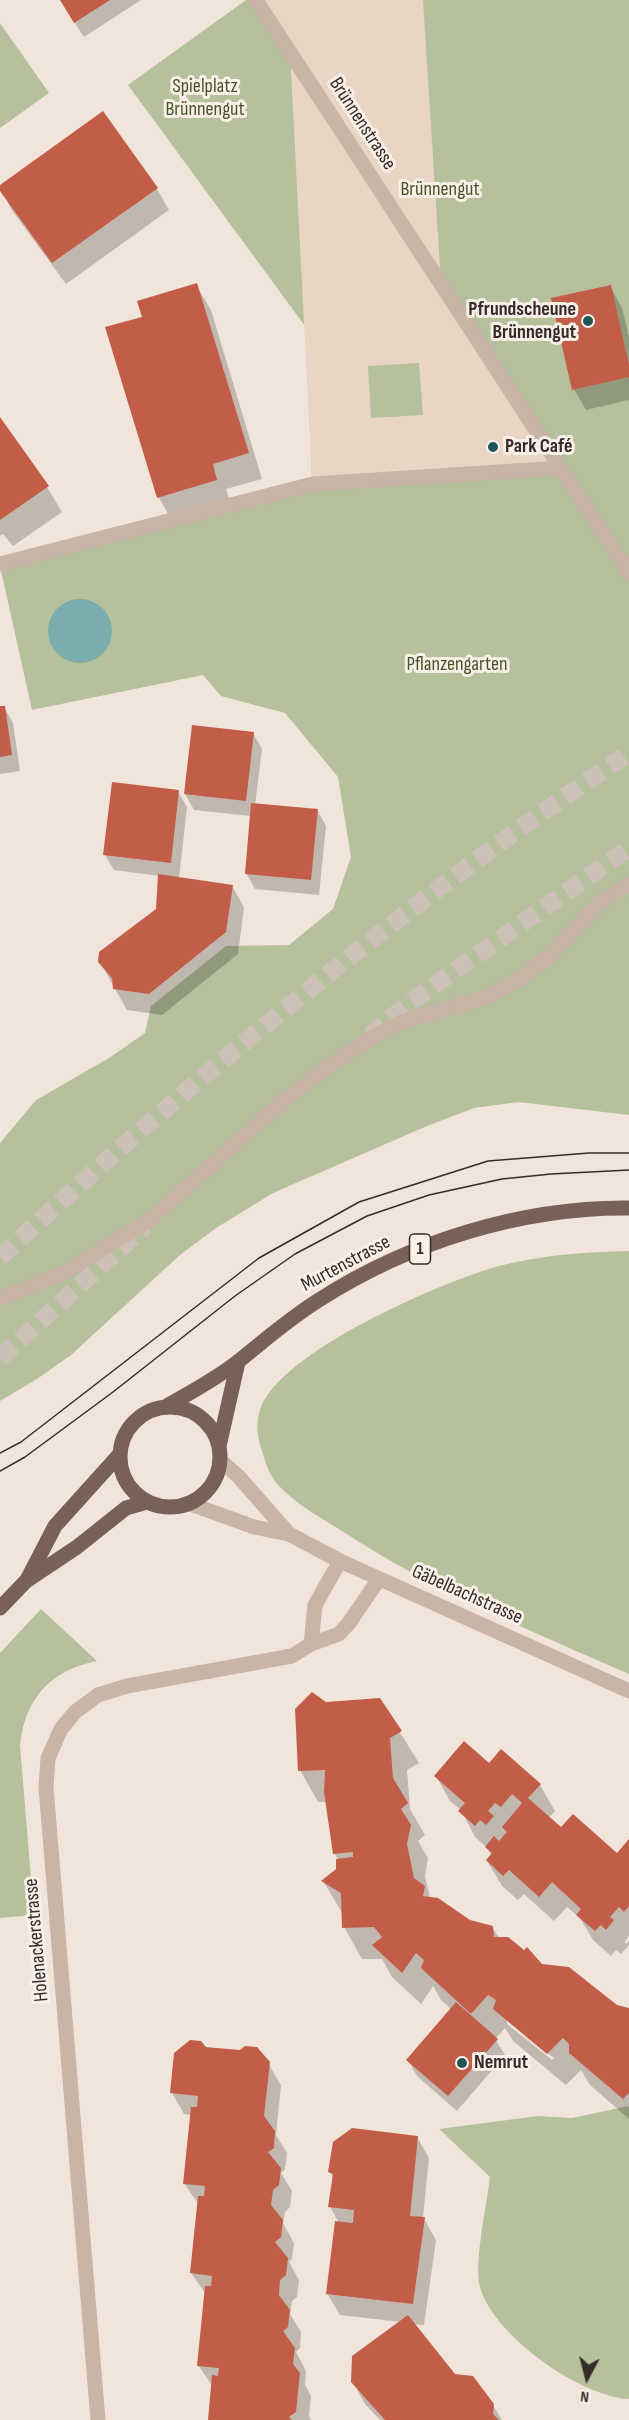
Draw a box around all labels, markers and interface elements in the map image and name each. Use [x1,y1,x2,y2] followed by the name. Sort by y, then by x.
[323,73,401,175] street label: Brünnenstrasse
[165,75,245,122] park label: Spielplatz Brünnengut
[400,178,480,202] park label: Brünnengut
[468,298,576,345] place label: Pfrundscheune Brünnengut
[581,314,595,328] marker: Pfrundscheune Brünnengut
[505,435,572,459] place label: Park Café
[486,440,500,454] marker: Park Café
[406,653,508,677] park label: Pflanzengarten
[297,1231,395,1297] street label: Murtenstrasse
[410,1234,430,1264] road number: 1
[408,1560,526,1630] street label: Gäbelbachstrasse
[20,1877,54,2003] street label: Holenackerstrasse
[474,2051,528,2075] place label: Nemrut
[455,2056,469,2070] marker: Nemrut
[557,2348,617,2408] north arrow
[579,2386,590,2406] text: N

